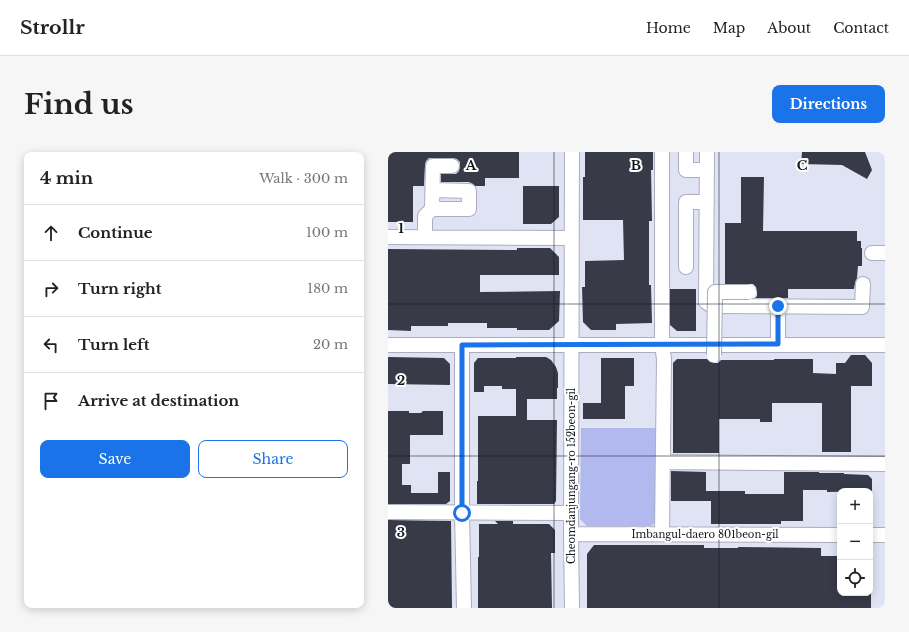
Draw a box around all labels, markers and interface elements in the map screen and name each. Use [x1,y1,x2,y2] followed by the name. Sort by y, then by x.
[20,16,85,39] text: Strollr
[646,19,691,37] text: Home
[713,19,745,37] text: Map
[767,19,811,37] text: About
[833,19,889,37] text: Contact
[772,85,885,123] button: Directions
[24,87,134,122] text: Find us
[465,157,477,174] text: A
[631,157,641,174] text: B
[797,157,808,174] text: C
[40,168,93,189] text: 4 min
[259,170,348,187] text: Walk · 300 m
[398,220,404,237] text: 1
[40,222,62,244] icon: ahead
[78,223,153,242] text: Continue
[306,224,348,241] text: 100 m
[40,278,62,300] icon: right
[78,279,161,298] text: Turn right
[307,280,348,297] text: 180 m
[769,297,787,315] route end
[40,334,62,356] icon: left
[78,335,149,354] text: Turn left
[313,336,348,353] text: 20 m
[397,372,405,389] text: 2
[565,388,578,564] street label: Cheomdanjungang-ro 152beon-gil
[40,390,62,412] icon: arrive
[78,391,239,410] text: Arrive at destination
[40,440,190,478] button: Save
[198,440,348,478] button: Share
[837,488,873,596] map controls
[837,488,873,524] button: +
[453,504,471,522] route start
[397,524,405,541] text: 3
[837,524,873,560] button: −
[631,528,779,541] street label: Imbangul-daero 801beon-gil
[837,560,873,596] button: locate

